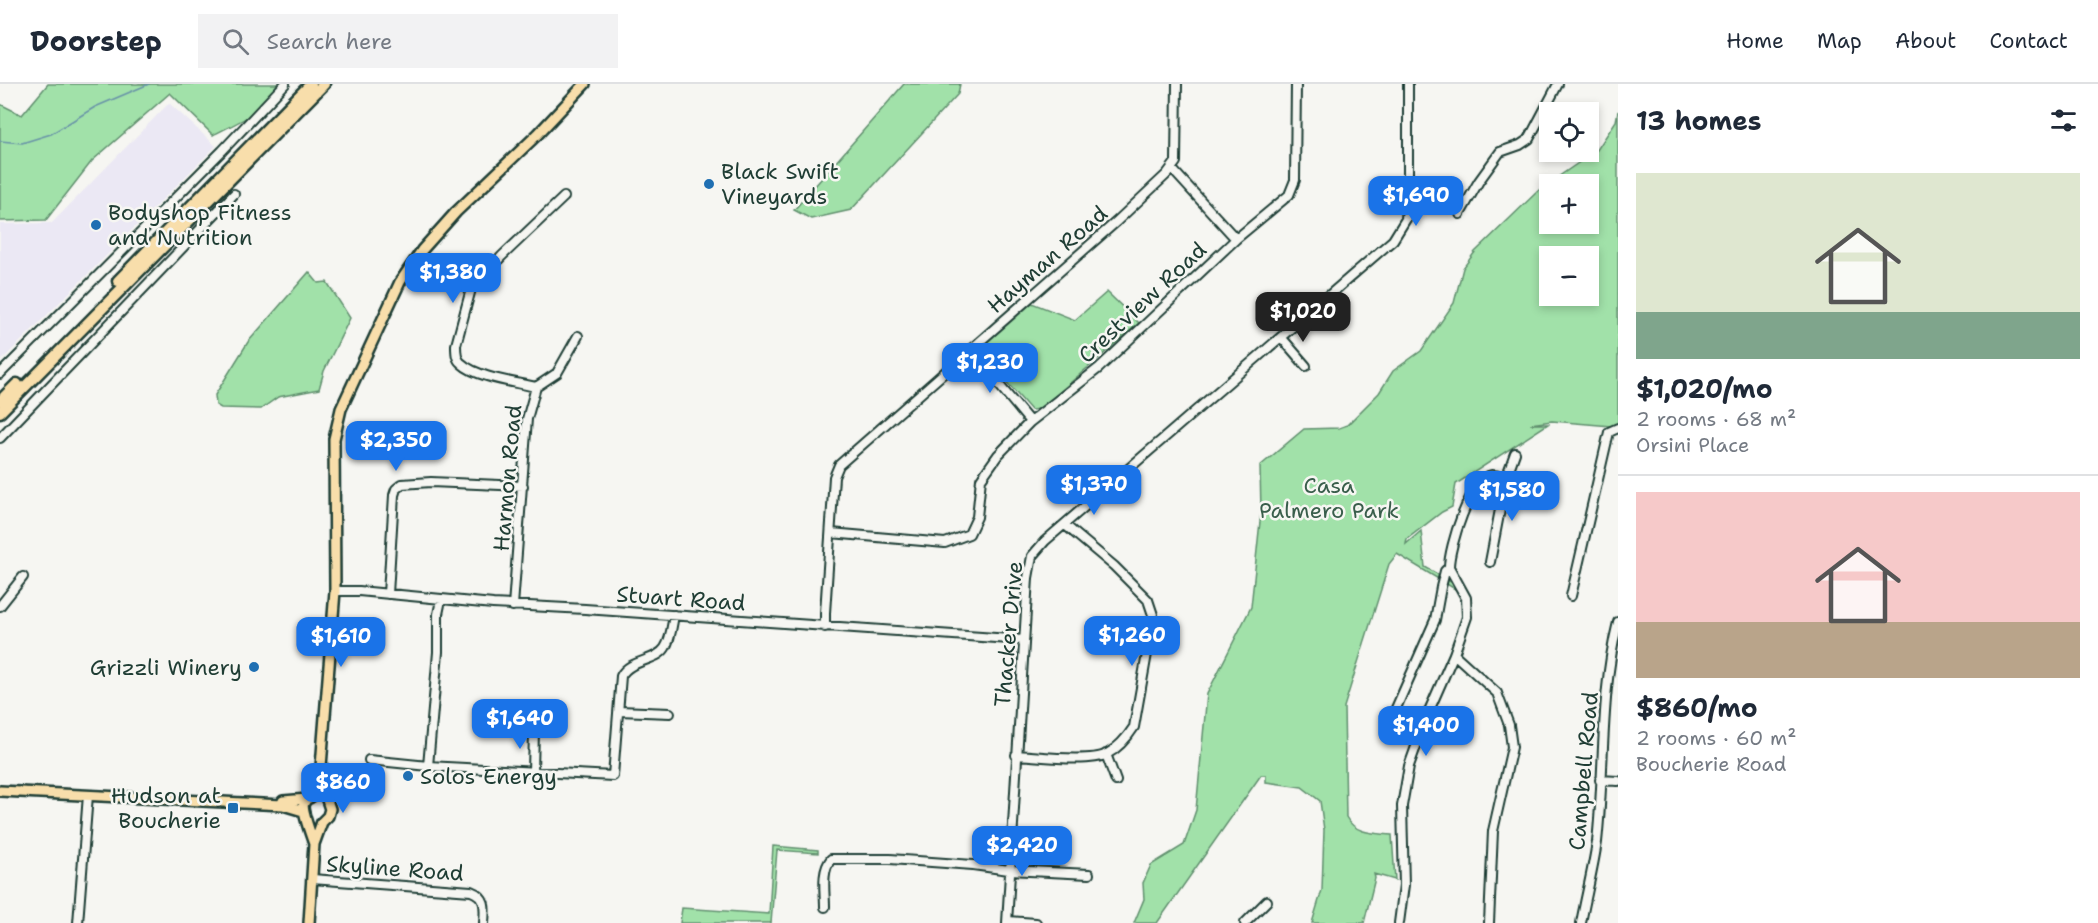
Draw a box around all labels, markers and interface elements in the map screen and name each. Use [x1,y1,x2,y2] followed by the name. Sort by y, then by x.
[198,14,618,68] search box
[30,22,162,60] text: Doorstep
[219,25,252,58] icon: search
[267,27,393,56] text: Search here
[1726,27,1784,55] text: Home
[1817,27,1862,55] text: Map
[1895,27,1956,55] text: About
[1989,27,2068,55] text: Contact
[1539,102,1599,306] map controls
[1539,102,1599,162] button: locate
[1636,103,1762,138] text: 13 homes
[2047,104,2080,137] icon: filters
[721,157,839,211] place label: Black Swift Vineyards
[1539,174,1599,234] button: +
[1367,176,1465,227] pin: $1,690
[702,177,716,191] marker: Black Swift Vineyards
[1382,182,1450,208] text: $1,690
[108,198,292,252] place label: Bodyshop Fitness and Nutrition
[981,199,1114,320] street label: Hayman Road
[1804,212,1912,320] icon: home
[89,218,103,232] marker: Bodyshop Fitness and Nutrition
[1072,235,1213,369] street label: Crestview Road
[1539,246,1599,306] button: −
[404,253,502,304] pin: $1,380
[419,259,487,285] text: $1,380
[1254,292,1352,343] pin: $1,020
[1269,298,1337,324] text: $1,020
[941,343,1039,394] pin: $1,230
[956,349,1024,375] text: $1,230
[1636,371,1773,406] text: $1,020/mo
[487,403,528,553] street label: Harmon Road
[1636,406,1796,432] text: 2 rooms · 68 m²
[347,421,445,472] pin: $2,350
[360,427,432,453] text: $2,350
[1636,432,1749,458] text: Orsini Place
[1045,465,1143,516] pin: $1,370
[1060,471,1128,497] text: $1,370
[1259,471,1399,525] park label: Casa Palmero Park
[1463,471,1561,522] pin: $1,580
[1478,477,1546,503] text: $1,580
[1804,531,1912,639] icon: home
[988,560,1029,708] street label: Thacker Drive
[616,580,746,617] street label: Stuart Road
[1083,616,1181,667] pin: $1,260
[292,617,390,668] pin: $1,610
[1098,622,1166,648] text: $1,260
[310,623,372,649] text: $1,610
[90,653,242,682] place label: Grizzli Winery
[247,660,261,674] marker: Grizzli Winery
[1562,690,1605,852] street label: Campbell Road
[1636,690,1758,725] text: $860/mo
[471,699,569,750] pin: $1,640
[486,705,554,731] text: $1,640
[1377,706,1475,757] pin: $1,400
[1392,712,1460,738] text: $1,400
[1636,725,1796,751] text: 2 rooms · 60 m²
[1636,751,1787,777] text: Boucherie Road
[420,762,557,791] place label: Solos Energy
[307,763,379,814] pin: $860
[315,769,371,795] text: $860
[401,769,415,783] marker: Solos Energy
[111,781,221,835] place label: Hudson at Boucherie
[226,801,240,815] marker: Hudson at Boucherie
[973,826,1071,877] pin: $2,420
[986,832,1058,858] text: $2,420
[325,849,465,888] street label: Skyline Road

